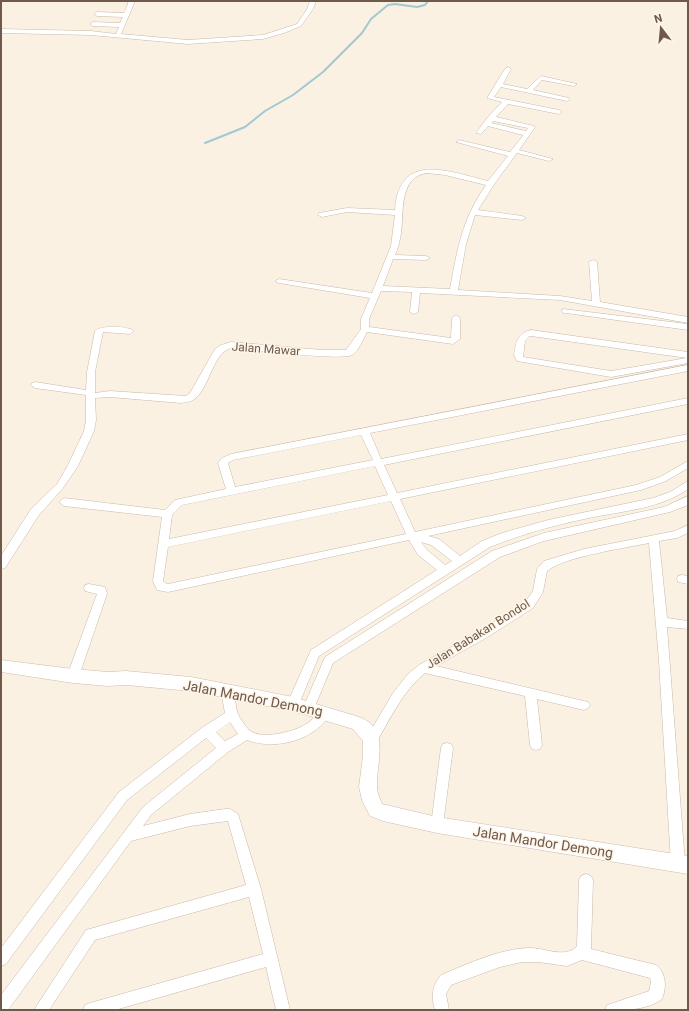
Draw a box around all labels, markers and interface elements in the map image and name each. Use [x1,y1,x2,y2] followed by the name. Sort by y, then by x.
[641,8,681,48] north arrow
[653,11,664,26] text: N
[231,340,301,358] street label: Jalan Mawar
[424,596,532,672] street label: Jalan Babakan Bondol
[182,677,324,719] street label: Jalan Mandor Demong
[472,823,614,861] street label: Jalan Mandor Demong

